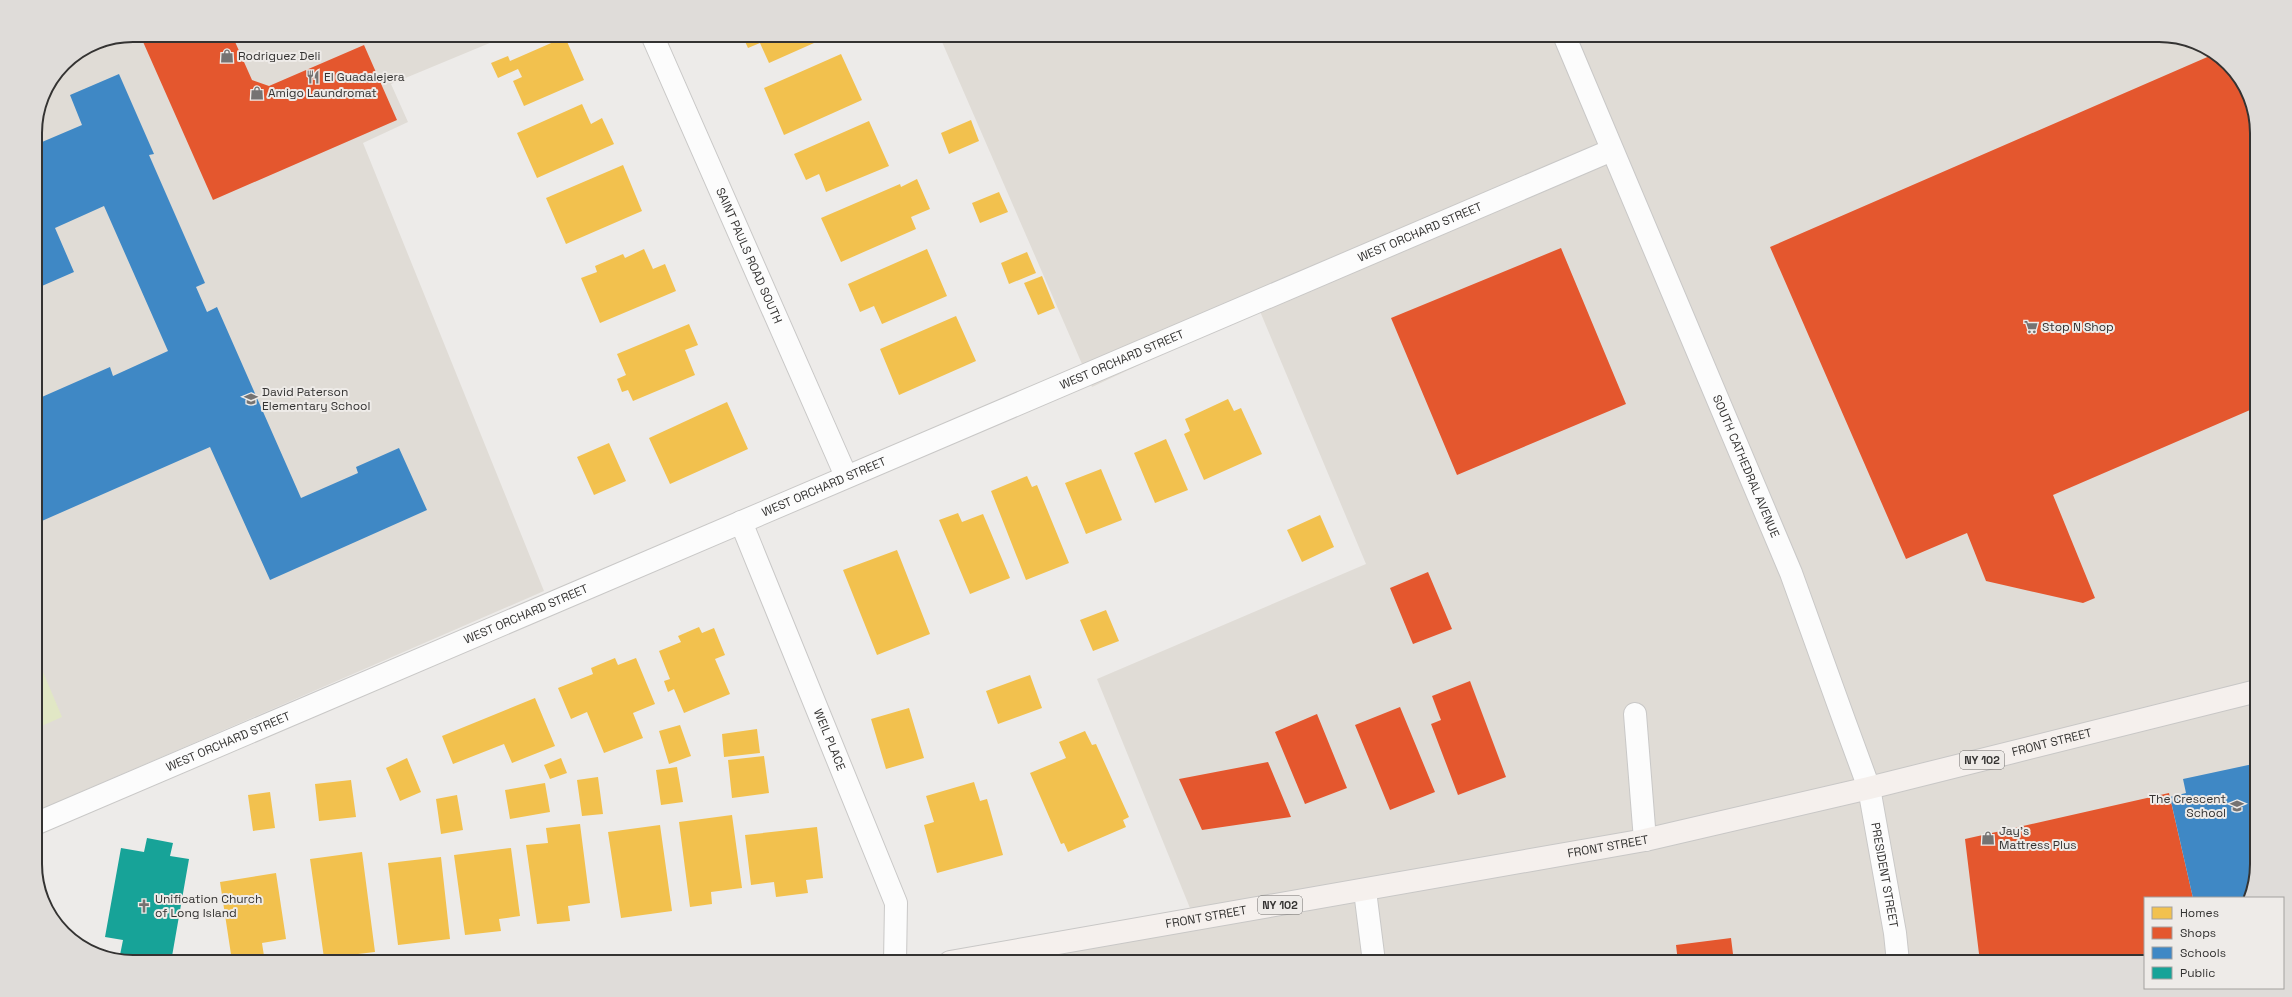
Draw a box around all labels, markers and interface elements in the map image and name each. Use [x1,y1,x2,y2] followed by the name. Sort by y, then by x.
[219,48,235,64] shop icon: Rodriguez Deli
[238,48,320,64] place label: Rodriguez Deli
[305,69,321,85] restaurant icon: El Guadalejera
[324,69,405,85] place label: El Guadalejera
[249,85,265,101] shop icon: Amigo Laundromat
[268,85,377,101] place label: Amigo Laundromat
[712,185,786,326] street label: SAINT PAULS ROAD SOUTH
[1355,198,1484,266] street label: WEST ORCHARD STREET
[2023,319,2039,335] supermarket icon: Stop N Shop
[2042,319,2114,335] place label: Stop N Shop
[1057,326,1187,393] street label: WEST ORCHARD STREET
[262,384,370,414] place label: David Paterson Elementary School
[243,391,259,407] school or university icon: David Paterson Elementary School
[1709,392,1783,540] street label: SOUTH CATHEDRAL AVENUE
[759,453,889,520] street label: WEST ORCHARD STREET
[461,580,591,648] street label: WEST ORCHARD STREET
[810,706,849,773] street label: WEIL PLACE
[163,708,293,775] street label: WEST ORCHARD STREET
[2010,725,2094,760] street label: FRONT STREET
[1960,751,2004,769] road number: NY 102
[2149,791,2226,821] place label: The Crescent School
[2229,798,2245,814] school or university icon: The Crescent School
[1867,821,1902,929] street label: PRESIDENT STREET
[1999,823,2077,853] place label: Jay's Mattress Plus
[1980,830,1996,846] shop icon: Jay's Mattress Plus
[1566,832,1650,861] street label: FRONT STREET
[155,891,262,921] place label: Unification Church of Long Island
[1258,896,1302,914] road number: NY 102
[2144,897,2284,989] legend
[136,898,152,914] church icon: Unification Church of Long Island
[1164,902,1248,932] street label: FRONT STREET
[2180,905,2219,921] text: Homes
[2180,925,2216,941] text: Shops
[2180,945,2226,961] text: Schools
[2180,965,2215,981] text: Public

